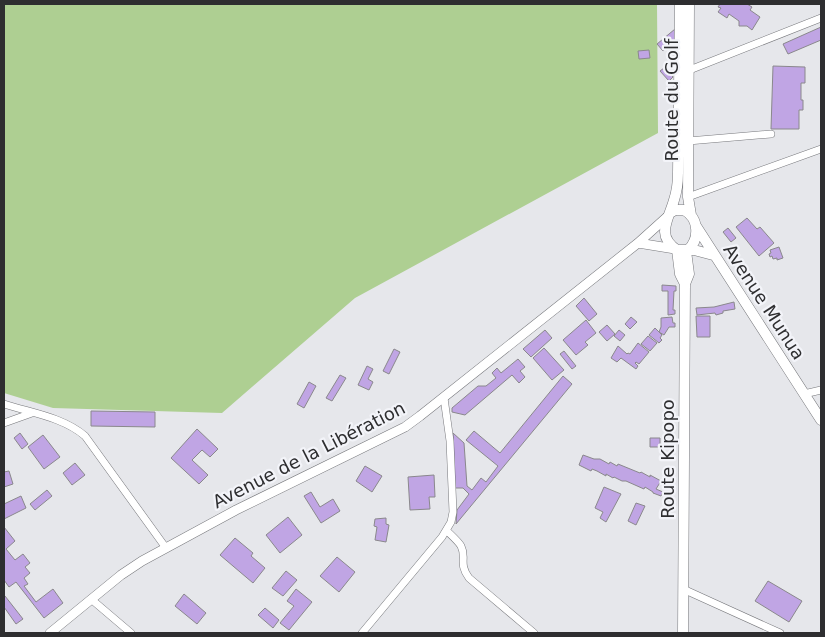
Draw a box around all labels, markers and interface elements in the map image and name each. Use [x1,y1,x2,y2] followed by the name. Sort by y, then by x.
[661,38,682,161] street label: Route du Golf
[719,240,810,363] street label: Avenue Munua
[209,397,408,512] street label: Avenue de la Libération
[657,399,678,519] street label: Route Kipopo

